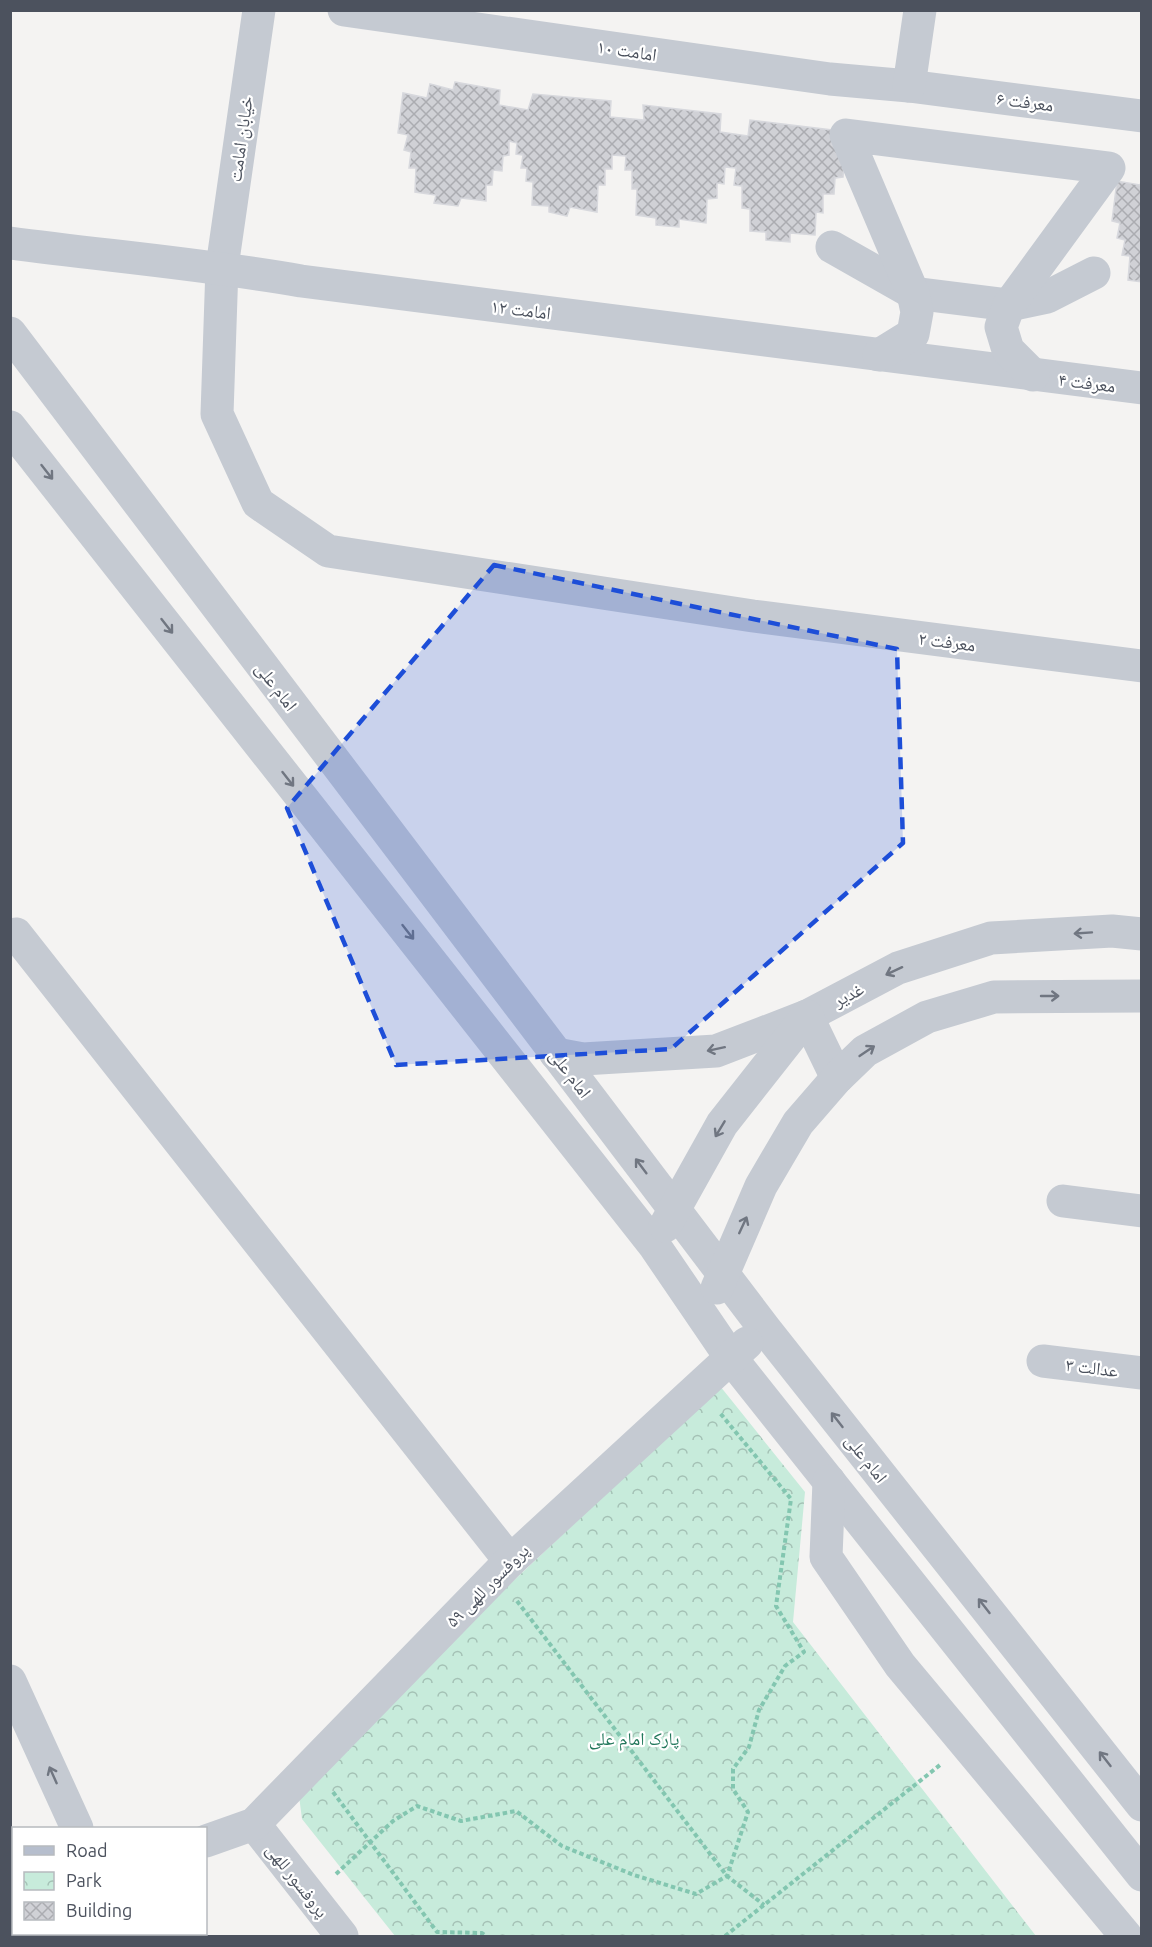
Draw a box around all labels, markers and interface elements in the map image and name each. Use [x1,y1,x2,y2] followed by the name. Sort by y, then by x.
[596,36,658,64] street label: امامت ۱۰
[995,88,1055,115] street label: معرفت ۶
[224,95,258,184] street label: خیابان امامت
[490,295,552,323] street label: امامت ۱۲
[1057,369,1117,396] street label: معرفت ۴
[40,464,53,480] one-way arrow
[161,617,174,633] one-way arrow
[917,628,977,655] street label: معرفت ۲
[250,658,302,716] street label: امام علی
[281,771,294,787] one-way arrow
[402,924,415,940] one-way arrow
[1074,927,1094,938] one-way arrow
[885,965,903,977] one-way arrow
[829,978,867,1012] street label: غدیر
[1040,990,1060,1002] one-way arrow
[707,1044,726,1055] one-way arrow
[544,1045,596,1103] street label: امام علی
[859,1045,875,1057] one-way arrow
[713,1120,725,1137] one-way arrow
[635,1158,648,1174] one-way arrow
[738,1216,750,1234] one-way arrow
[1065,1354,1119,1380] street label: عدالت ۳
[830,1413,844,1428] one-way arrow
[840,1430,892,1488] street label: امام علی
[442,1540,534,1632] street label: پروفسور للهی ۵۹
[978,1598,991,1614] one-way arrow
[589,1728,679,1751] park label: پارک امام علی
[1099,1751,1112,1767] one-way arrow
[47,1766,58,1785] one-way arrow
[12,1827,207,1935] legend
[261,1839,333,1922] street label: پروفسور للهی
[66,1840,108,1860] text: Road
[66,1870,102,1890] text: Park
[66,1900,132,1920] text: Building

